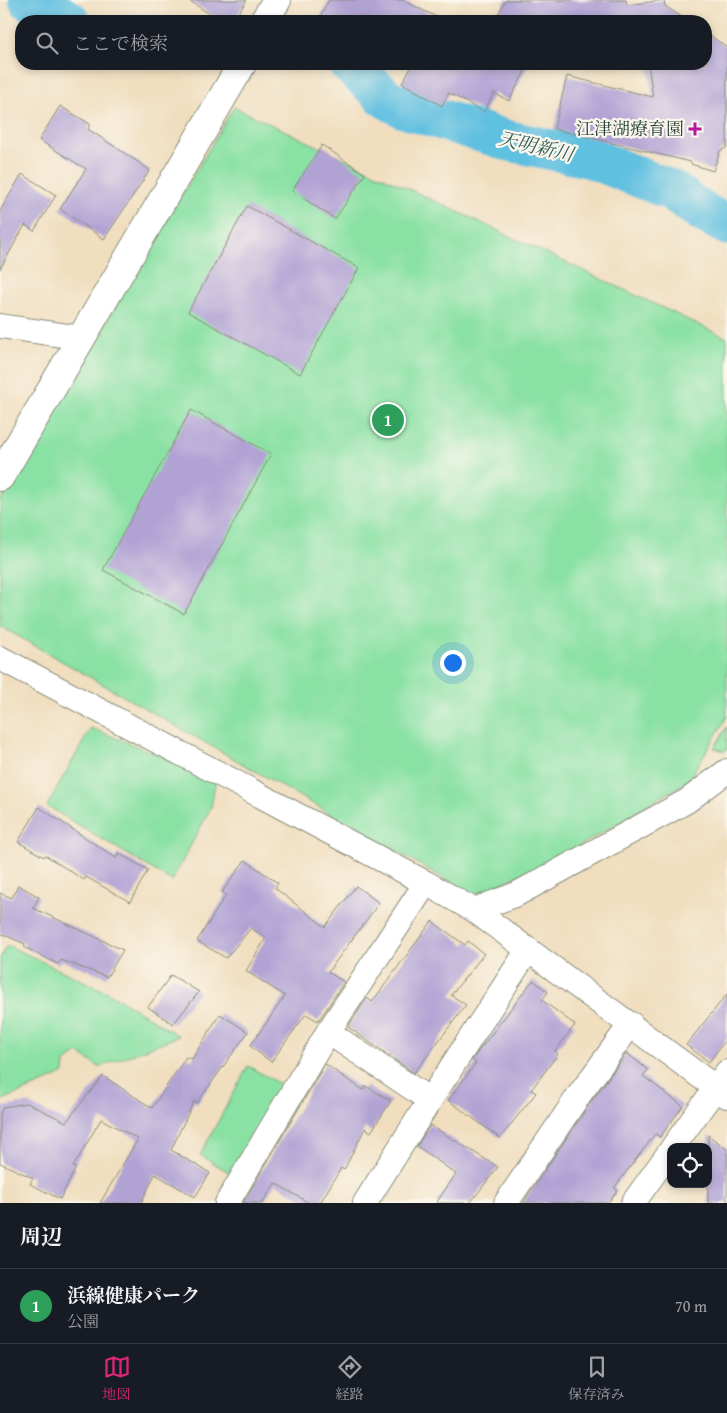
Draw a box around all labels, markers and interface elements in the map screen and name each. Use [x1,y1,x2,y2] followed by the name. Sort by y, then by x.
[15,15,712,70] search box
[33,29,61,57] icon: search
[73,29,168,57] text: ここで検索
[576,115,684,142] place label: 江津湖療育園
[688,122,702,136] marker: 江津湖療育園
[496,124,578,169] water label: 天明新川
[372,401,404,439] pin: 1
[440,650,466,676] your location
[667,1143,712,1188] map controls
[667,1143,712,1188] button: locate
[20,1221,62,1252] text: 周辺
[67,1281,200,1309] text: 浜線健康パーク
[32,1294,40,1318] text: 1
[675,1294,707,1318] text: 70 m
[67,1309,99,1333] text: 公園
[103,1353,131,1404] tab: 地図
[336,1353,364,1404] tab: 経路
[569,1353,625,1404] tab: 保存済み

